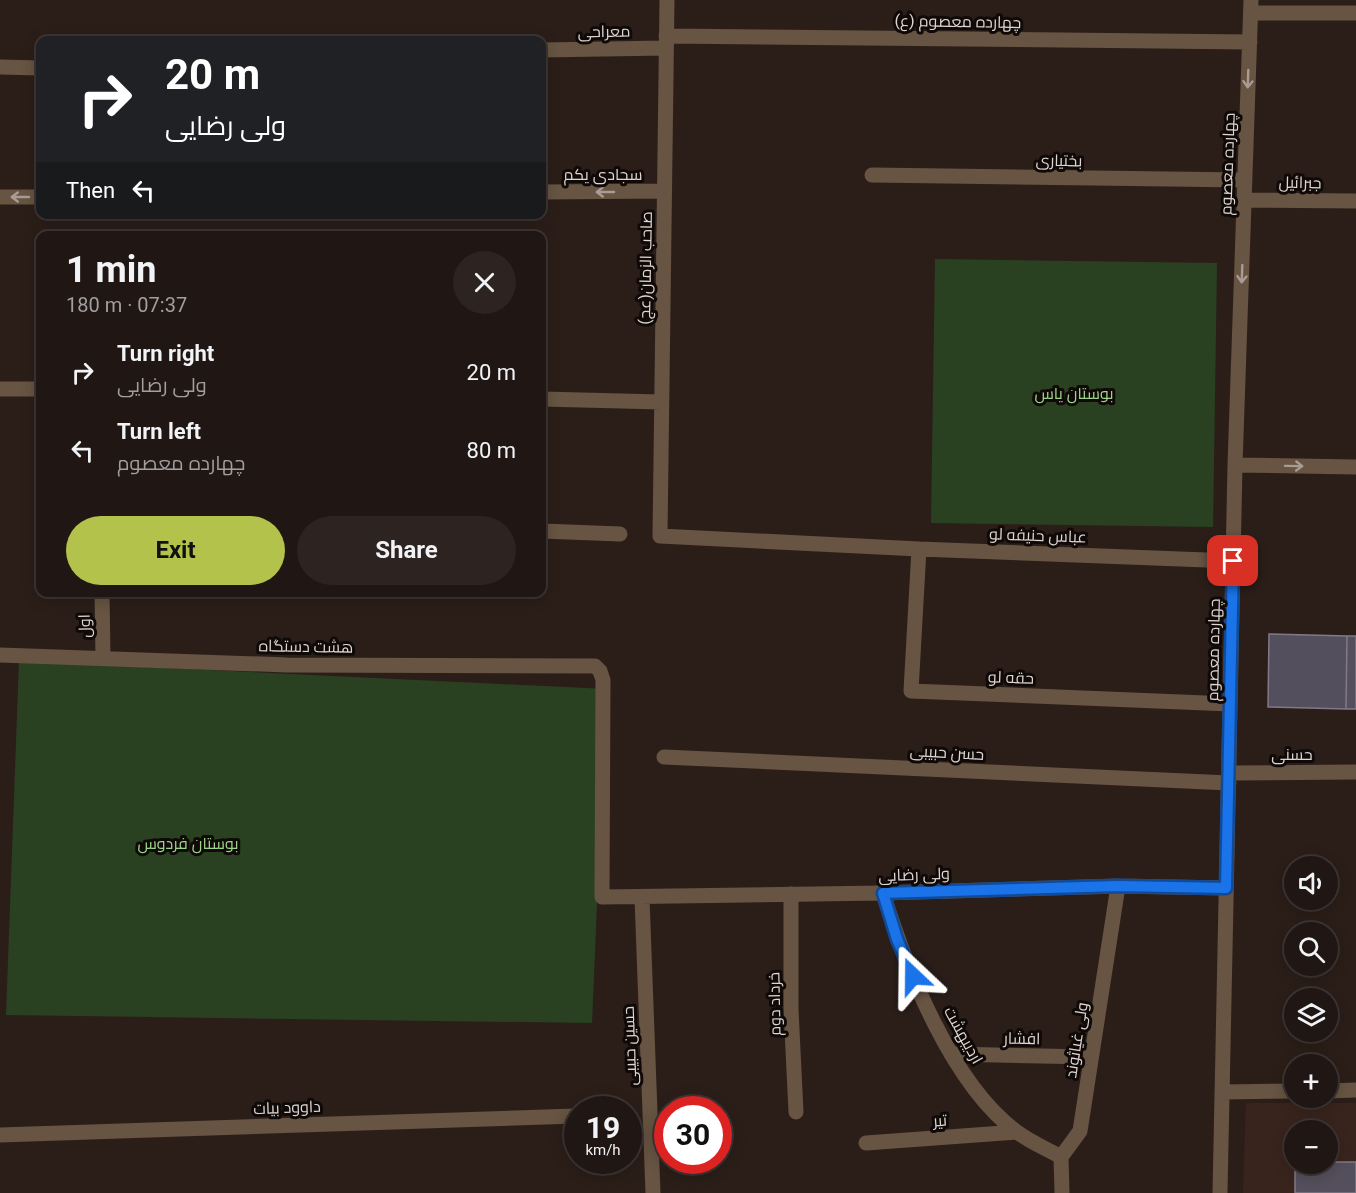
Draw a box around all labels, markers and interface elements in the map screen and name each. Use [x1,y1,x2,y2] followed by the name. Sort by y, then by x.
[894,11,1021,34] street label: چهارده معصوم (ع)
[578,22,630,42] street label: معراحی
[165,50,260,99] text: 20 m
[66,60,144,138] icon: right
[1243,69,1254,89] one-way arrow
[165,110,286,142] text: ولی رضایی
[1216,112,1241,216] street label: چهارده معصوم
[1036,151,1082,171] street label: بختیاری
[564,165,642,186] street label: سجادی یکم
[1278,173,1322,193] street label: جبرائیل
[127,174,160,207] icon: left
[66,178,115,203] text: Then
[596,186,616,198] one-way arrow
[11,191,31,203] one-way arrow
[635,211,658,325] street label: صاحب الزمان(عج)
[66,249,157,291] text: 1 min
[453,251,516,314] button: close
[1236,264,1247,284] one-way arrow
[66,293,187,317] text: 180 m · 07:37
[117,341,214,366] text: Turn right
[66,356,99,389] icon: right
[467,360,516,385] text: 20 m
[117,373,207,397] text: ولی رضایی
[1034,384,1114,404] park label: بوستان یاس
[117,419,201,444] text: Turn left
[66,434,99,467] icon: left
[467,438,516,463] text: 80 m
[117,451,245,475] text: چهارده معصوم
[1283,460,1303,472] one-way arrow
[66,516,285,585] button: Exit
[297,516,516,585] button: Share
[989,524,1087,548] street label: عباس حنیفه لو
[1207,535,1258,586] pin
[1216,544,1249,577] icon: arrive
[1203,598,1226,702] street label: چهارده معصوم
[75,614,95,638] street label: اول
[259,636,353,657] street label: هشت دستگاه
[988,667,1034,688] street label: حقه لو
[909,741,985,765] street label: حسن حبیبی
[1271,745,1313,765] street label: حسنی
[137,834,239,854] park label: بوستان فردوس
[1284,856,1338,1174] map controls
[1284,856,1338,910] button: sound
[878,864,950,886] street label: ولی رضایی
[1284,922,1338,976] button: search
[881,944,945,1008] position arrow
[764,972,787,1036] street label: خرداد دوم
[1284,988,1338,1042] button: layers
[1061,1001,1093,1079] street label: ولی غیاثوند
[939,1003,987,1068] street label: اردیبهشت
[619,1006,641,1086] street label: حسین حبیبی
[1002,1029,1041,1048] street label: افشار
[1284,1054,1338,1108] button: +
[654,1096,732,1174] speed limit sign: 30
[253,1097,321,1118] street label: داوود بیات
[586,1110,620,1145] text: 19
[932,1110,948,1131] street label: تیر
[1284,1120,1338,1174] button: −
[585,1141,621,1159] text: km/h

